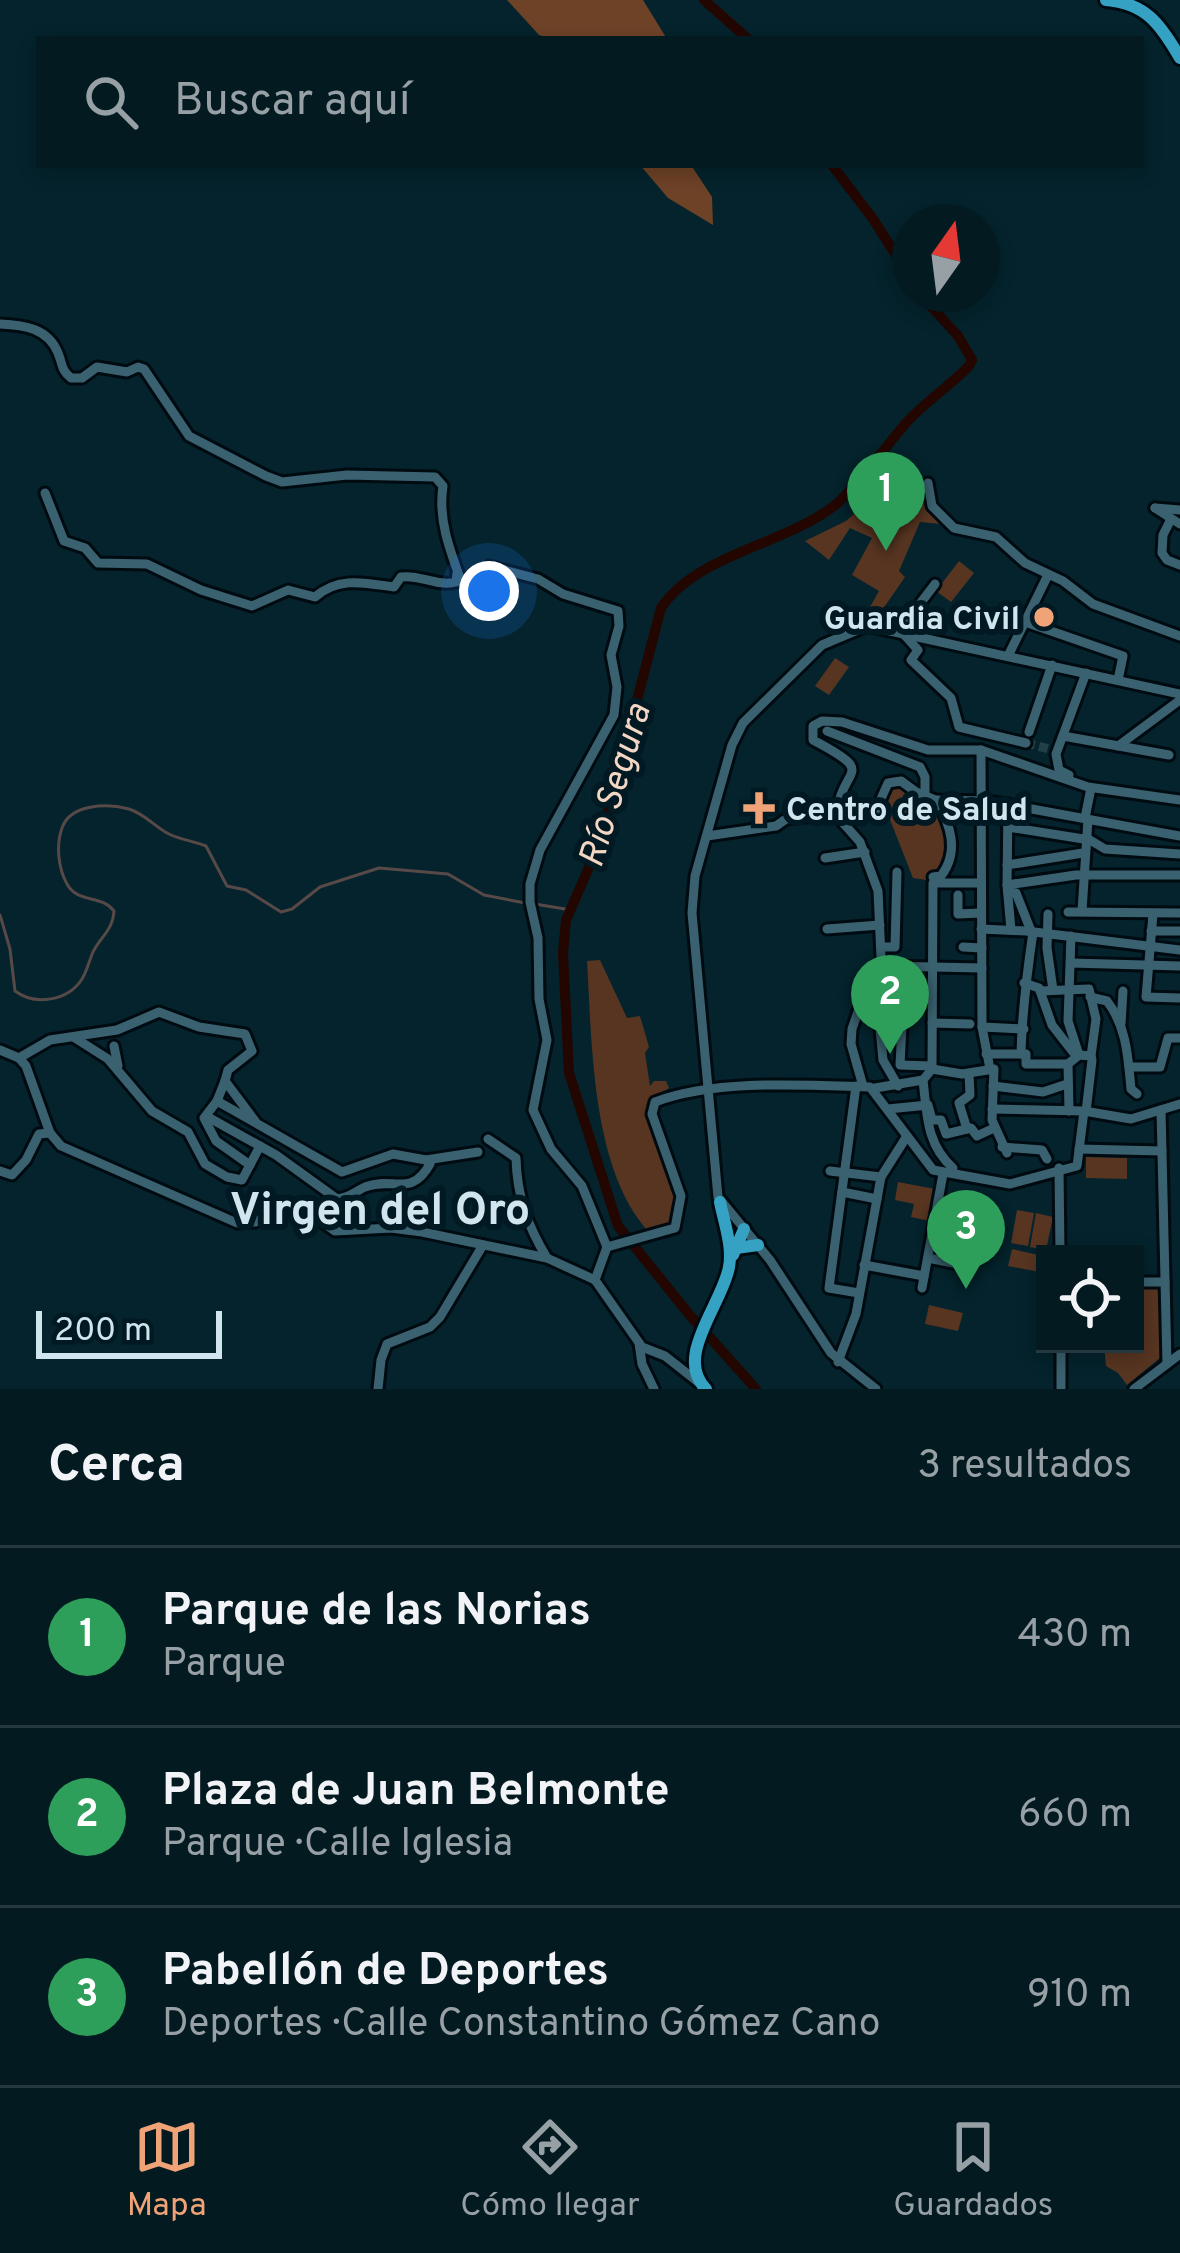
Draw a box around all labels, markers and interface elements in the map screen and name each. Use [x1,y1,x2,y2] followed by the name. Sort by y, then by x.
[36,36,1144,168] search box
[78,69,144,135] icon: search
[174,74,410,131] text: Buscar aquí
[892,204,1000,312] north arrow
[847,452,925,551] pin: 1
[459,561,519,621] your location
[824,600,1020,642] place label: Guardia Civil
[1031,604,1057,630] marker: Guardia Civil
[570,698,664,874] water label: Río Segura
[786,791,1028,833] place label: Centro de Salud
[743,792,775,824] marker: Centro de Salud
[851,955,929,1054] pin: 2
[230,1184,530,1241] district label: Virgen del Oro
[927,1190,1005,1289] pin: 3
[1036,1245,1144,1353] map controls
[1036,1245,1144,1353] button: locate
[36,1305,222,1358] scale bar
[54,1311,152,1353] text: 200 m
[48,1435,185,1500] text: Cerca
[917,1443,1132,1492] text: 3 resultados
[162,1584,591,1641] text: Parque de las Norias
[79,1612,95,1661] text: 1
[1017,1612,1132,1661] text: 430 m
[162,1641,286,1690] text: Parque
[162,1764,670,1821] text: Plaza de Juan Belmonte
[75,1792,99,1841] text: 2
[1018,1792,1132,1841] text: 660 m
[162,1821,513,1870] text: Parque · Calle Iglesia
[162,1944,609,2001] text: Pabellón de Deportes
[75,1972,99,2021] text: 3
[1027,1972,1132,2021] text: 910 m
[162,2001,881,2050] text: Deportes · Calle Constantino Gómez Cano
[127,2114,207,2228] tab: Mapa
[460,2114,640,2228] tab: Cómo llegar
[893,2114,1053,2228] tab: Guardados

